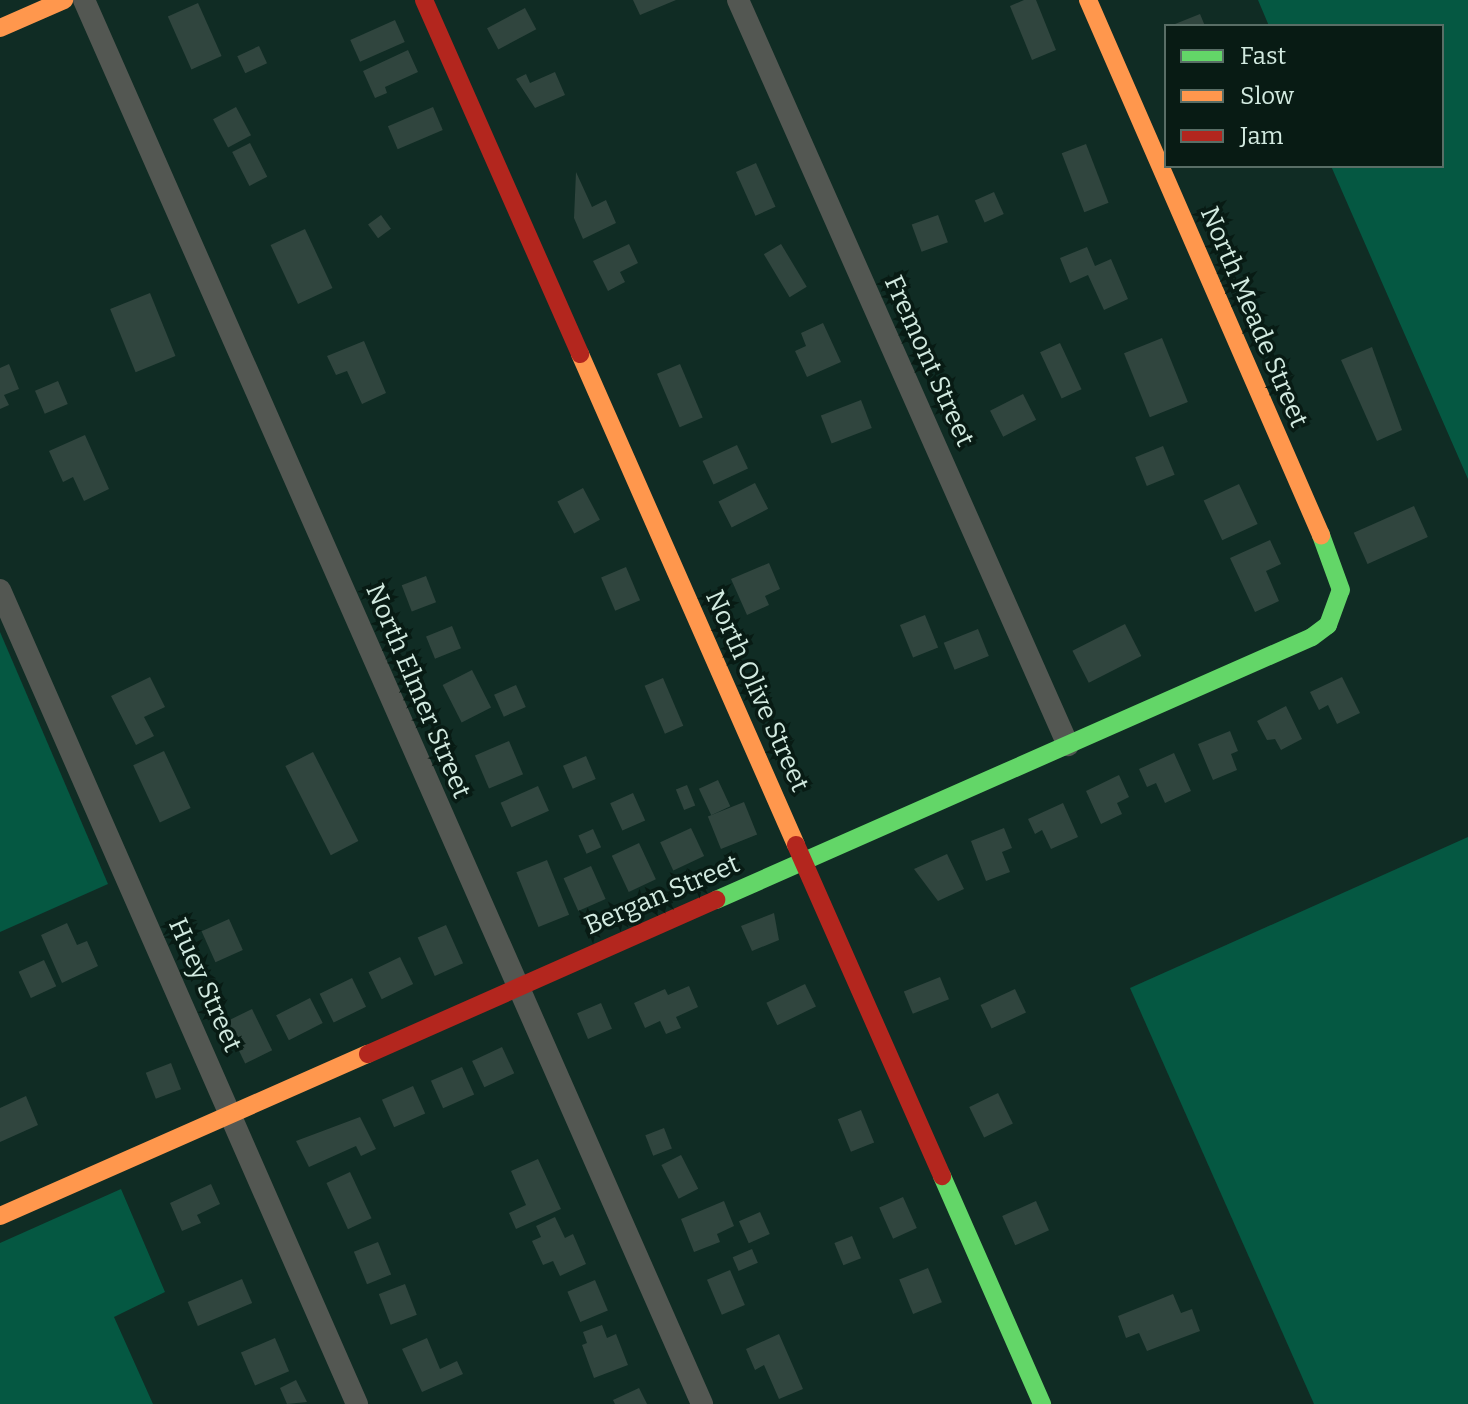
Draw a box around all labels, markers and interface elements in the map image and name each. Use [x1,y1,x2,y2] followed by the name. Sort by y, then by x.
[1164,24,1444,168] legend
[1240,42,1286,70] text: Fast
[1240,82,1294,110] text: Slow
[1240,122,1283,150] text: Jam
[1193,202,1315,432] street label: North Meade Street
[877,271,981,451] street label: Fremont Street
[359,579,477,803] street label: North Elmer Street
[699,585,815,797] street label: North Olive Street
[580,848,744,942] street label: Bergan Street
[162,913,248,1057] street label: Huey Street

